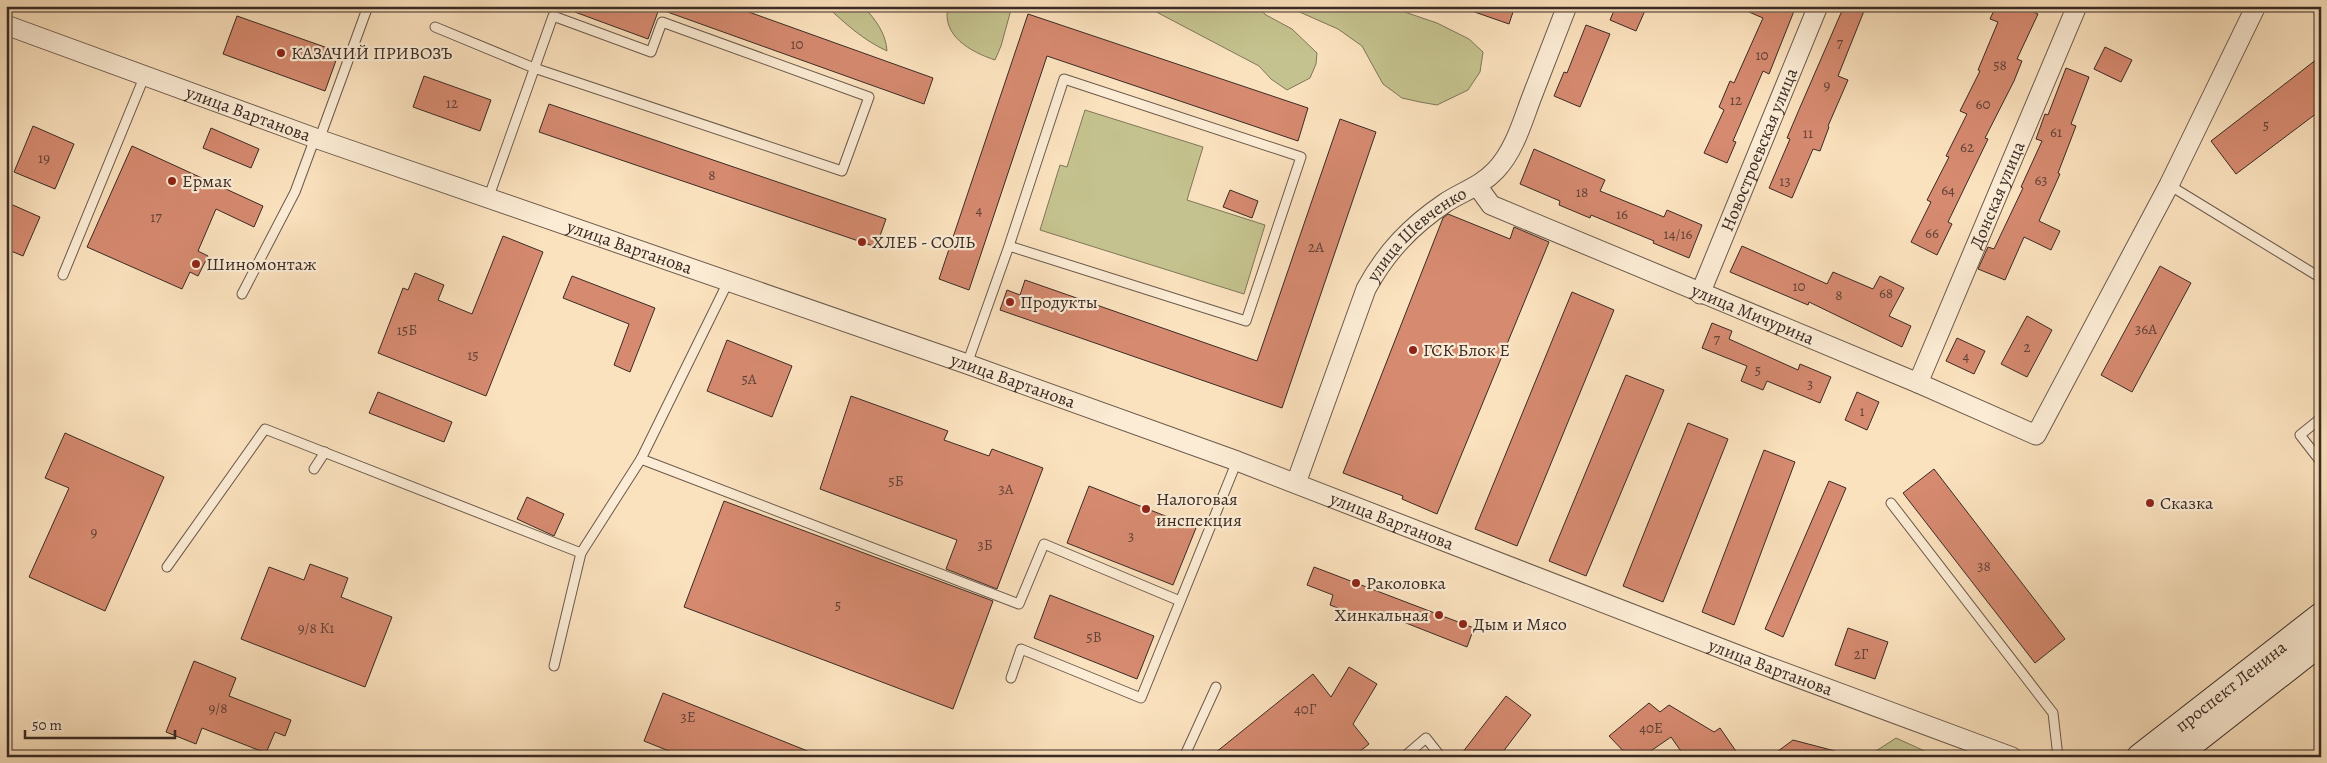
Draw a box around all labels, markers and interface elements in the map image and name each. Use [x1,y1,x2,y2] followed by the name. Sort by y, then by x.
[1837,33,1844,53] house number: 7
[790,34,804,54] house number: 10
[291,41,452,65] place label: КАЗАЧИЙ ПРИВОЗЪ
[1755,45,1769,65] house number: 10
[275,47,287,59] marker: КАЗАЧИЙ ПРИВОЗЪ
[1993,55,2007,75] house number: 58
[1715,64,1804,235] street label: Новостроевская улица
[1824,75,1831,95] house number: 9
[182,80,315,148] street label: улица Вартанова
[1730,90,1742,110] house number: 12
[446,93,458,113] house number: 12
[1976,94,1990,114] house number: 60
[2263,115,2269,135] house number: 5
[2050,122,2062,142] house number: 61
[1803,123,1813,143] house number: 11
[1960,137,1974,157] house number: 62
[1964,137,2031,252] street label: Донская улица
[38,148,50,168] house number: 19
[708,165,716,185] house number: 8
[182,169,232,193] place label: Ермак
[2034,170,2048,190] house number: 63
[1779,171,1791,191] house number: 13
[166,175,178,187] marker: Ермак
[1941,180,1955,200] house number: 64
[1360,181,1471,287] street label: улица Шевченко
[1576,182,1588,202] house number: 18
[976,200,983,220] house number: 4
[1616,204,1628,224] house number: 16
[150,207,162,227] house number: 17
[563,214,696,280] street label: улица Вартанова
[1925,223,1939,243] house number: 66
[1664,224,1693,244] house number: 14/16
[872,230,975,254] place label: ХЛЕБ - СОЛЬ
[856,236,868,248] marker: ХЛЕБ - СОЛЬ
[1308,237,1324,257] house number: 2А
[206,252,317,276] place label: Шиномонтаж
[190,258,202,270] marker: Шиномонтаж
[1792,276,1806,296] house number: 10
[1687,278,1819,351] street label: улица Мичурина
[1879,283,1893,303] house number: 68
[1835,285,1843,305] house number: 8
[1020,290,1098,314] place label: Продукты
[1004,296,1016,308] marker: Продукты
[2135,319,2157,339] house number: 36А
[397,320,417,340] house number: 15Б
[1714,329,1721,349] house number: 7
[2023,337,2031,357] house number: 2
[1423,338,1510,362] place label: ГСК Блок Е
[1407,344,1419,356] marker: ГСК Блок Е
[467,345,479,365] house number: 15
[1963,346,1970,366] house number: 4
[947,347,1079,414] street label: улица Вартанова
[1755,360,1761,380] house number: 5
[741,369,757,389] house number: 5А
[1807,374,1813,394] house number: 3
[1859,401,1865,421] house number: 1
[888,471,904,491] house number: 5Б
[998,479,1014,499] house number: 3А
[1326,486,1458,556] street label: улица Вартанова
[1156,487,1242,532] place label: Налоговая инспекция
[2160,491,2214,515] place label: Сказка
[2144,497,2156,509] marker: Сказка
[1140,503,1152,515] marker: Налоговая инспекция
[91,522,98,542] house number: 9
[1128,526,1134,546] house number: 3
[977,535,993,555] house number: 3Б
[1977,556,1991,576] house number: 38
[1366,571,1447,595] place label: Раколовка
[1350,577,1362,589] marker: Раколовка
[835,595,841,615] house number: 5
[1335,603,1429,627] place label: Хинкальная
[1433,609,1445,621] marker: Хинкальная
[1473,612,1567,636] place label: Дым и Мясо
[298,618,334,638] house number: 9/8 К1
[1457,618,1469,630] marker: Дым и Мясо
[1086,627,1102,647] house number: 5В
[1704,632,1837,702] street label: улица Вартанова
[2170,635,2292,737] street label: проспект Ленина
[1854,644,1869,664] house number: 2Г
[208,698,228,718] house number: 9/8
[1294,699,1317,719] house number: 40Г
[680,707,696,727] house number: 3Е
[25,708,175,740] scale bar
[32,715,62,735] text: 50 m
[1639,718,1663,738] house number: 40Е

